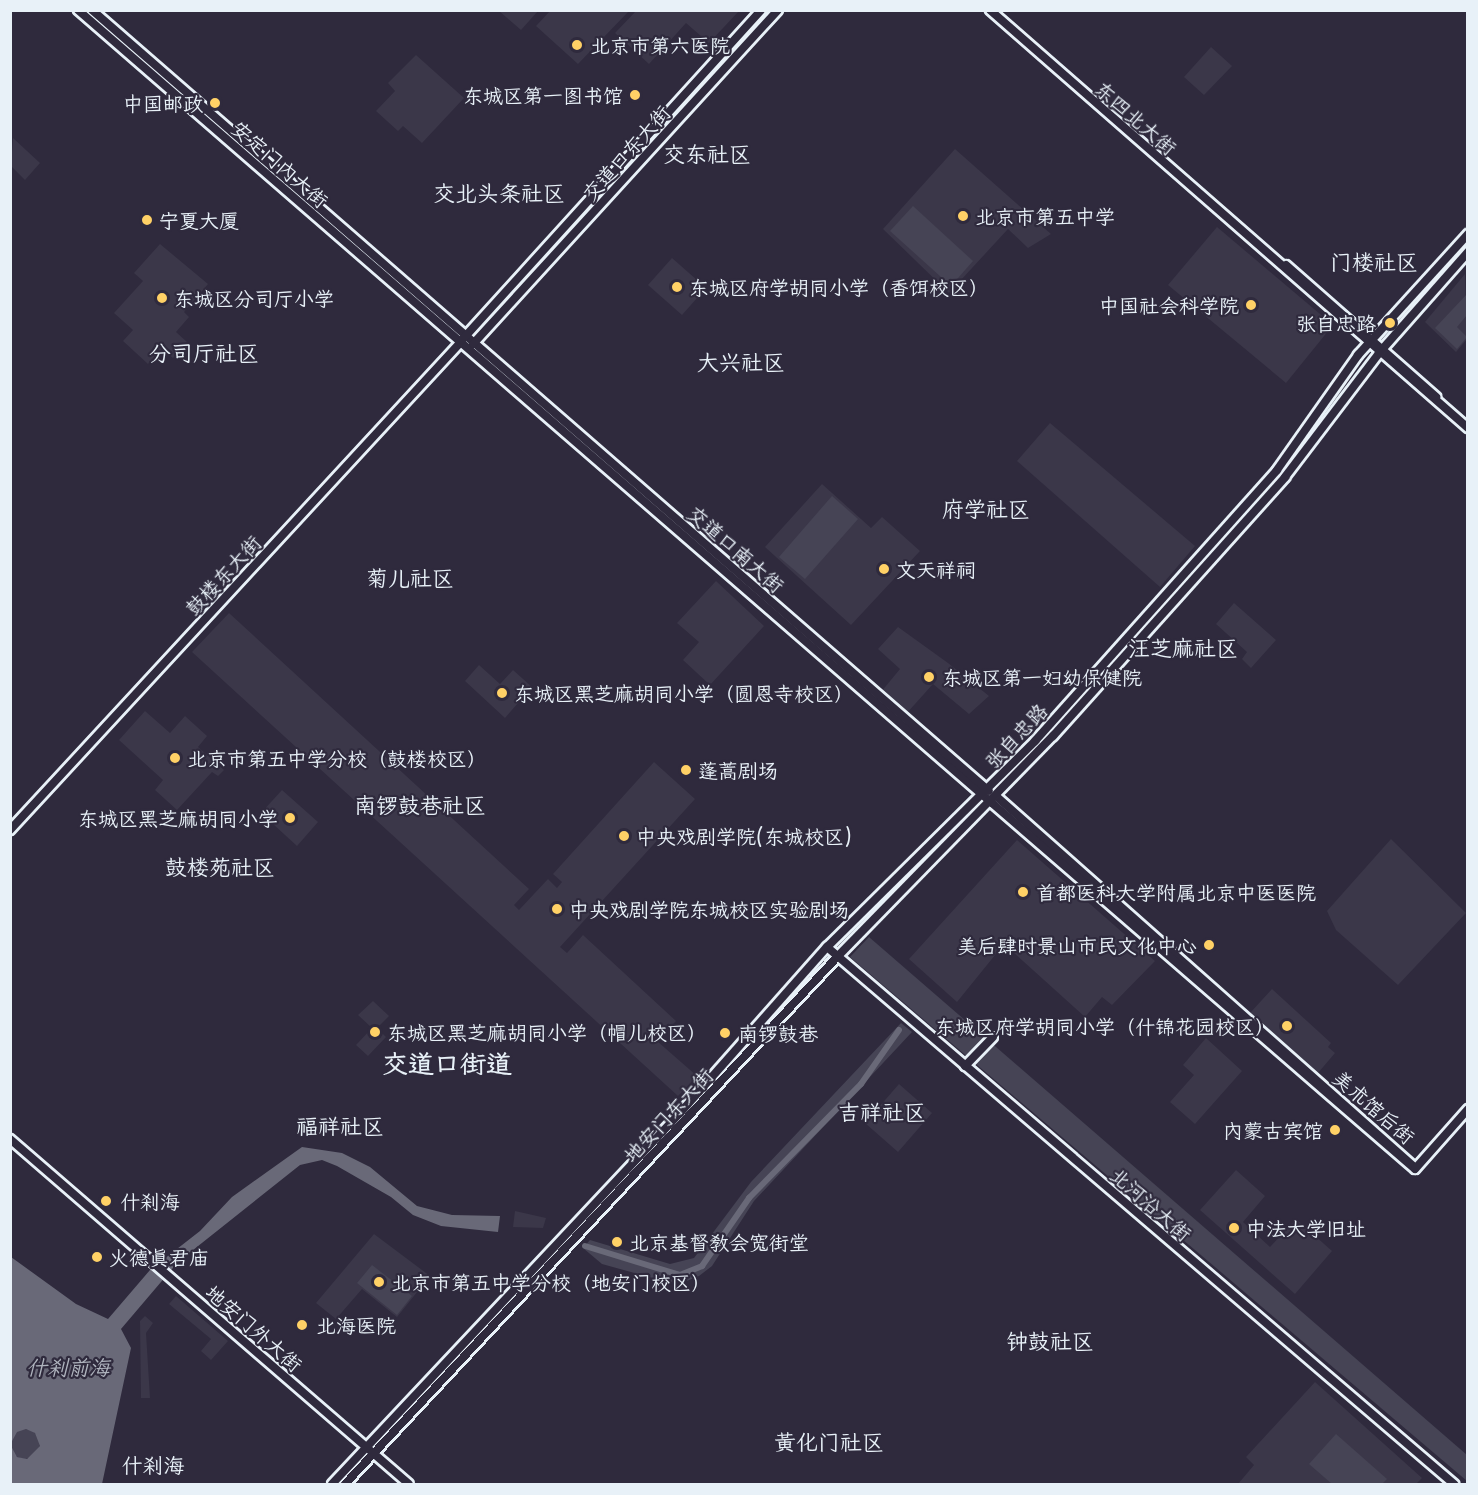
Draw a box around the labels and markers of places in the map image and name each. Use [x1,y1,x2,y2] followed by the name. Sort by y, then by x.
[590,33,730,57] place label: 北京市第六医院
[568,36,586,54] marker: 北京市第六医院
[463,83,623,107] place label: 东城区第一图书馆
[628,88,642,102] marker: 东城区第一图书馆
[123,91,203,115] place label: 中国邮政
[208,96,222,110] marker: 中国邮政
[975,204,1115,228] place label: 北京市第五中学
[159,208,239,232] place label: 宁夏大厦
[956,209,970,223] marker: 北京市第五中学
[140,213,154,227] marker: 宁夏大厦
[689,275,989,299] place label: 东城区府学胡同小学（香饵校区）
[670,280,684,294] marker: 东城区府学胡同小学（香饵校区）
[174,286,334,310] place label: 东城区分司厅小学
[155,291,169,305] marker: 东城区分司厅小学
[1099,293,1239,317] place label: 中国社会科学院
[1244,298,1258,312] marker: 中国社会科学院
[1296,311,1376,335] place label: 张自忠路
[1381,314,1399,332] marker: 张自忠路
[896,557,976,581] place label: 文天祥祠
[877,562,891,576] marker: 文天祥祠
[942,665,1142,689] place label: 东城区第一妇幼保健院
[920,668,938,686] marker: 东城区第一妇幼保健院
[514,681,854,705] place label: 东城区黑芝麻胡同小学（圆恩寺校区）
[495,686,509,700] marker: 东城区黑芝麻胡同小学（圆恩寺校区）
[187,746,487,770] place label: 北京市第五中学分校（鼓楼校区）
[168,751,182,765] marker: 北京市第五中学分校（鼓楼校区）
[698,758,778,782] place label: 蓬蒿剧场
[679,763,693,777] marker: 蓬蒿剧场
[78,806,278,830] place label: 东城区黑芝麻胡同小学
[283,811,297,825] marker: 东城区黑芝麻胡同小学
[636,824,852,848] place label: 中央戏剧学院(东城校区)
[617,829,631,843] marker: 中央戏剧学院(东城校区)
[1036,880,1316,904] place label: 首都医科大学附属北京中医医院
[1014,883,1032,901] marker: 首都医科大学附属北京中医医院
[569,897,849,921] place label: 中央戏剧学院东城校区实验剧场
[550,902,564,916] marker: 中央戏剧学院东城校区实验剧场
[957,933,1197,957] place label: 美后肆时景山市民文化中心
[1202,938,1216,952] marker: 美后肆时景山市民文化中心
[935,1014,1275,1038] place label: 东城区府学胡同小学（什锦花园校区）
[1280,1019,1294,1033] marker: 东城区府学胡同小学（什锦花园校区）
[387,1020,707,1044] place label: 东城区黑芝麻胡同小学（帽儿校区）
[738,1021,818,1045] place label: 南锣鼓巷
[716,1024,734,1042] marker: 南锣鼓巷
[368,1025,382,1039] marker: 东城区黑芝麻胡同小学（帽儿校区）
[1223,1118,1323,1142] place label: 内蒙古宾馆
[1328,1123,1342,1137] marker: 内蒙古宾馆
[120,1189,180,1213] place label: 什刹海
[97,1192,115,1210] marker: 什刹海
[1246,1216,1366,1240] place label: 中法大学旧址
[1227,1221,1241,1235] marker: 中法大学旧址
[629,1230,809,1254] place label: 北京基督教会宽街堂
[610,1235,624,1249] marker: 北京基督教会宽街堂
[109,1245,209,1269] place label: 火德真君庙
[90,1250,104,1264] marker: 火德真君庙
[391,1270,711,1294] place label: 北京市第五中学分校（地安门校区）
[372,1275,386,1289] marker: 北京市第五中学分校（地安门校区）
[316,1313,396,1337] place label: 北海医院
[293,1316,311,1334] marker: 北海医院

